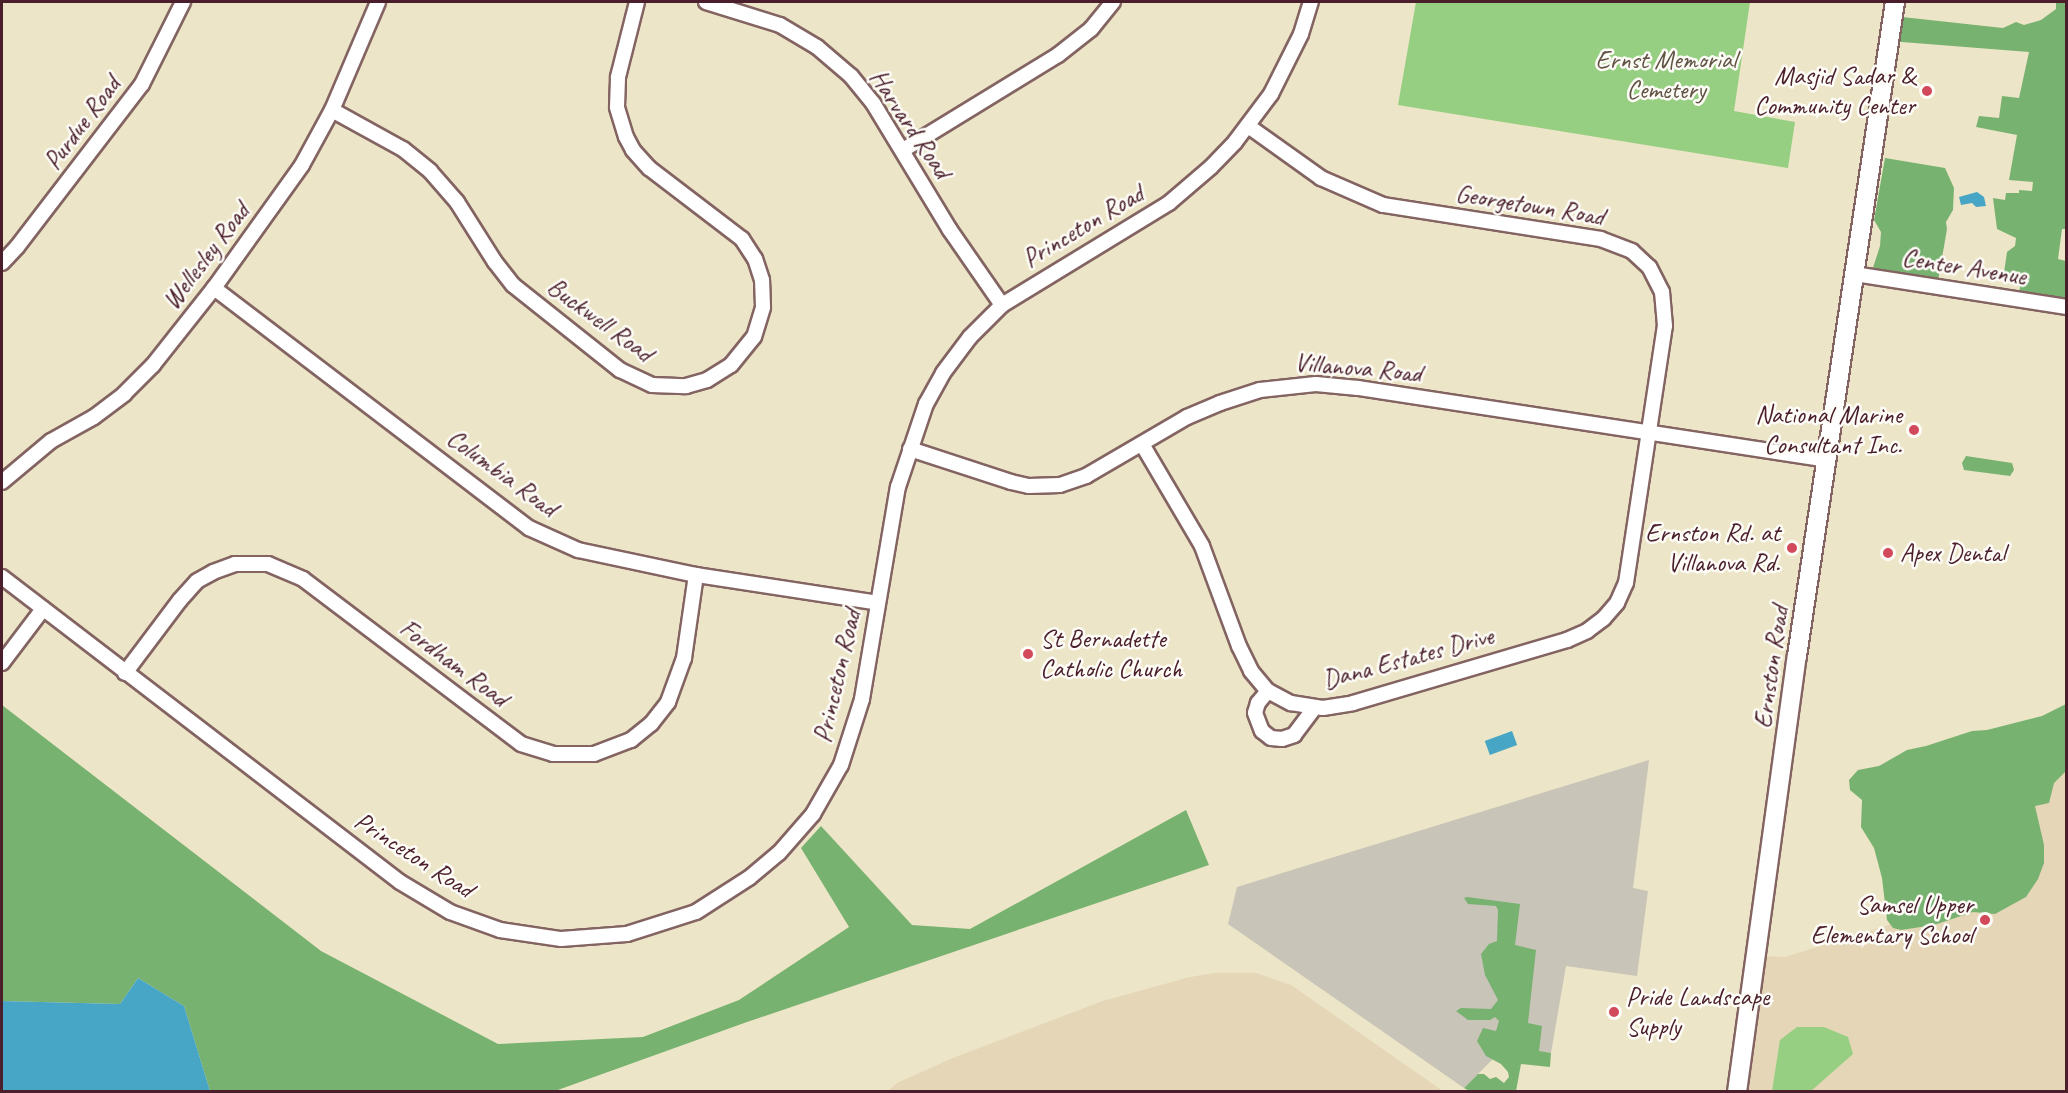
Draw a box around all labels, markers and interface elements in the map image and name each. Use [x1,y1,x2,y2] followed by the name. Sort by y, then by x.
[1596,44,1736,106] park label: Ernst Memorial Cemetery
[1754,60,1915,122] place label: Masjid Sadar & Community Center
[862,64,958,184] street label: Harvard Road
[37,70,127,176] street label: Purdue Road
[1920,84,1934,98] marker: Masjid Sadar & Community Center
[1017,178,1149,274] street label: Princeton Road
[1454,178,1606,232] street label: Georgetown Road
[156,197,256,315] street label: Wellesley Road
[1900,242,2028,292] street label: Center Avenue
[541,271,659,369] street label: Buckwell Road
[1293,347,1423,389] street label: Villanova Road
[1754,399,1902,460] place label: National Marine Consultant Inc.
[441,423,563,523] street label: Columbia Road
[1907,423,1921,437] marker: National Marine Consultant Inc.
[1645,517,1780,578] place label: Ernston Rd. at Villanova Rd.
[1900,537,2005,569] place label: Apex Dental
[1785,541,1799,555] marker: Ernston Rd. at Villanova Rd.
[1881,546,1895,560] marker: Apex Dental
[1747,604,1795,730] street label: Ernston Road
[807,606,867,746] street label: Princeton Road
[394,612,514,714] street label: Fordham Road
[1319,620,1497,696] street label: Dana Estates Drive
[1040,623,1183,684] place label: St Bernadette Catholic Church
[1021,647,1035,661] marker: St Bernadette Catholic Church
[349,805,479,905] street label: Princeton Road
[1811,889,1973,951] place label: Samsel Upper Elementary School
[1978,913,1992,927] marker: Samsel Upper Elementary School
[1626,981,1769,1042] place label: Pride Landscape Supply
[1607,1005,1621,1019] marker: Pride Landscape Supply

